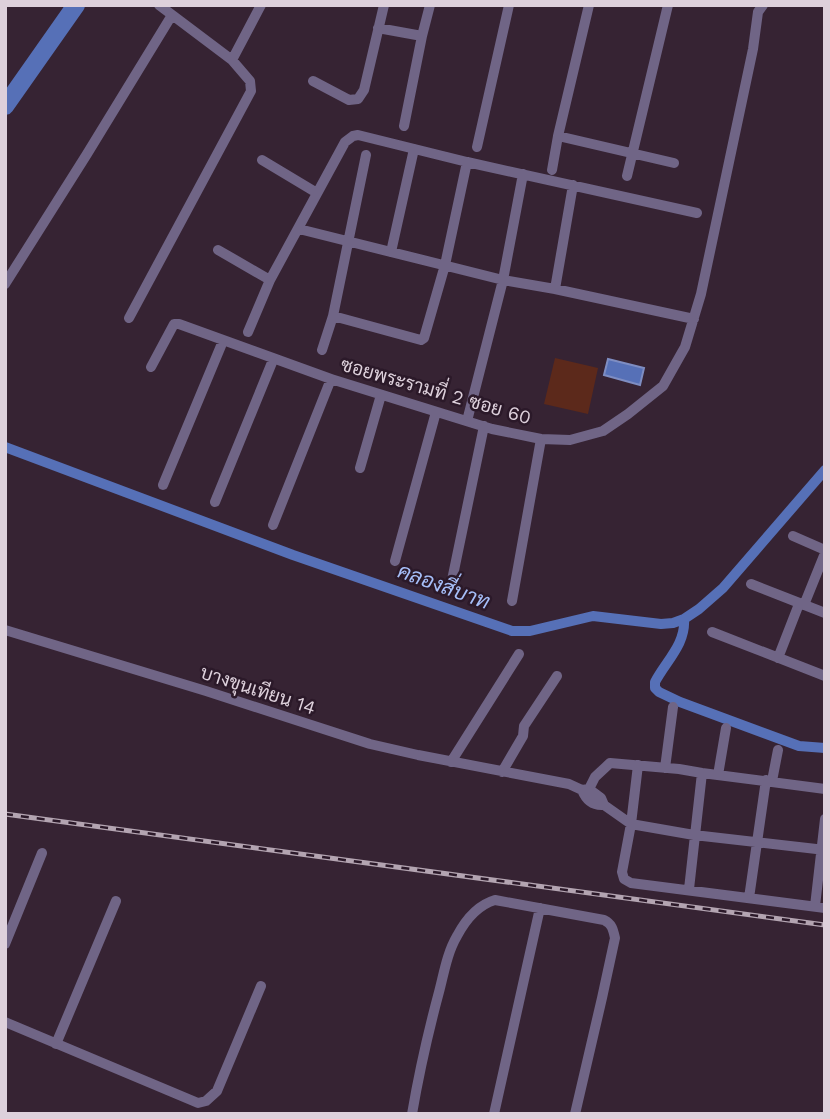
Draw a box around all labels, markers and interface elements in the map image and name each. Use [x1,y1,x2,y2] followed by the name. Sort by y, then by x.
[338,347,535,429] street label: ซอยพระรามที่ 2 ซอย 60
[394,551,496,614] water label: คลองสี่บาท
[197,660,319,720] street label: บางขุนเทียน 14

